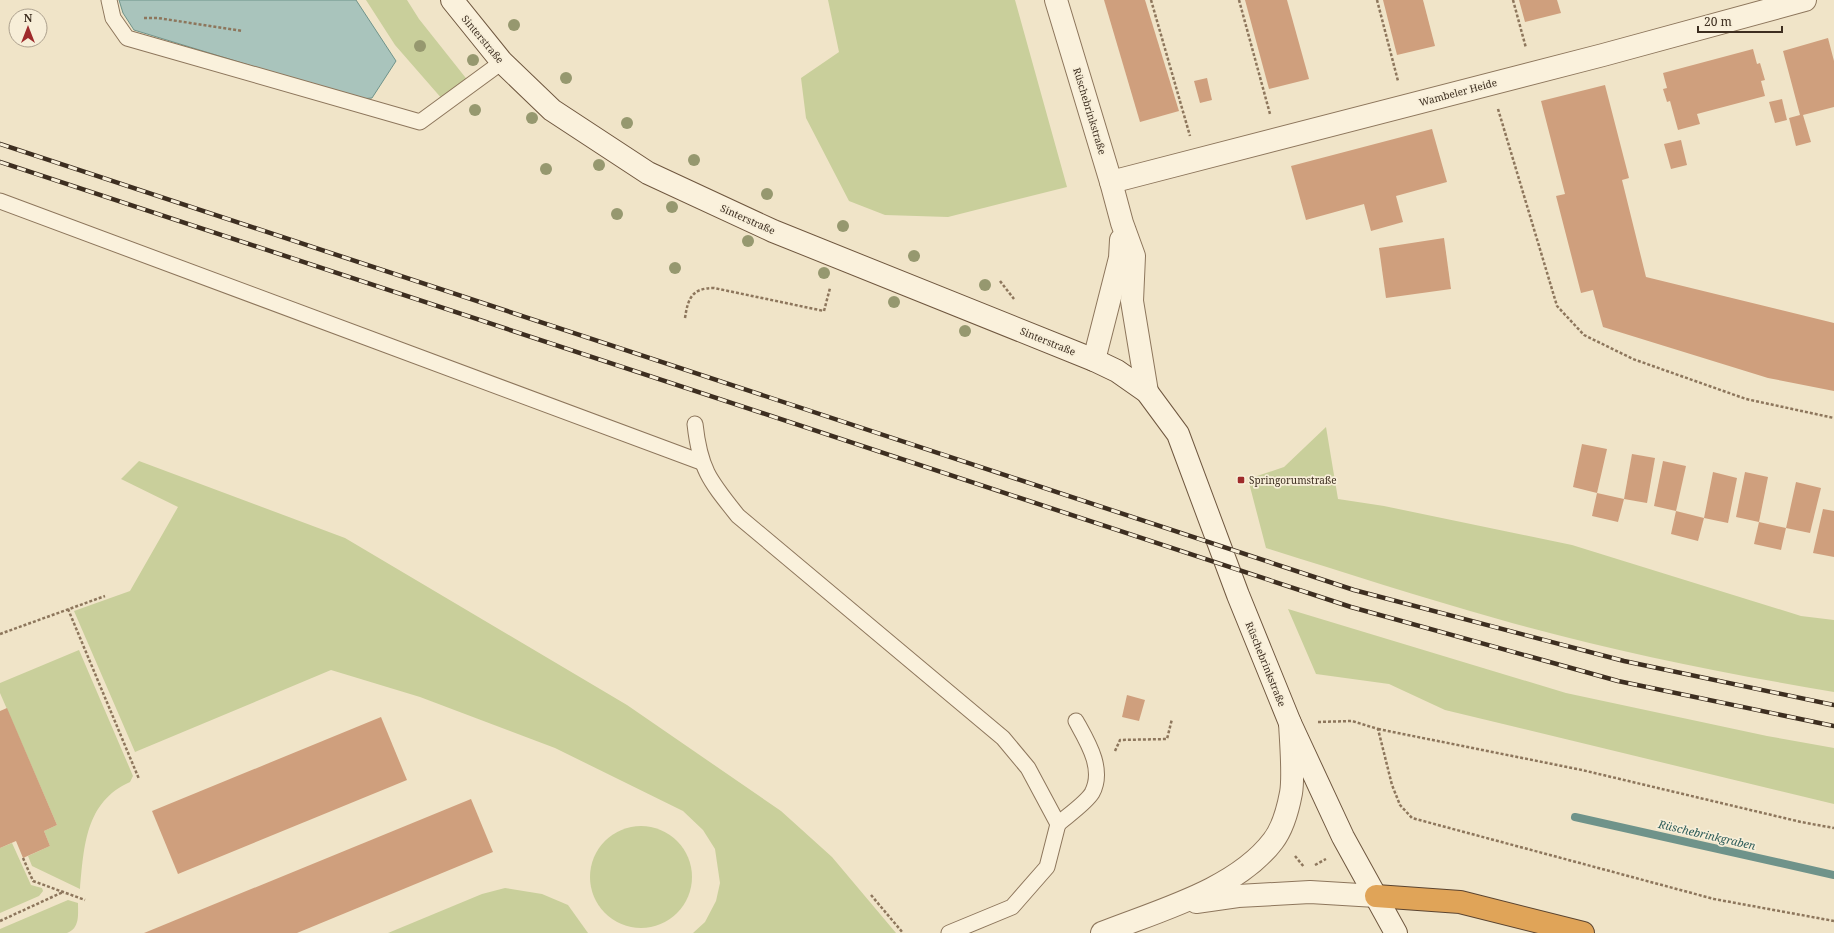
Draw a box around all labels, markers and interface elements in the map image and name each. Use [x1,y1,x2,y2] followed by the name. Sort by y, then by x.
[8,8,48,48] north arrow
[1698,8,1782,34] scale bar
[24,10,33,25] text: N
[459,12,507,66] street label: Sinterstraße
[1704,13,1732,30] text: 20 m
[1070,66,1110,156] street label: Rüschebrinkstraße
[1418,75,1498,109] street label: Wambeler Heide
[718,201,778,237] street label: Sinterstraße
[1018,324,1078,358] street label: Sinterstraße
[1249,473,1337,487] place label: Springorumstraße
[1236,475,1246,485] marker: Springorumstraße
[1243,619,1289,709] street label: Rüschebrinkstraße
[1656,816,1758,853] water label: Rüschebrinkgraben

